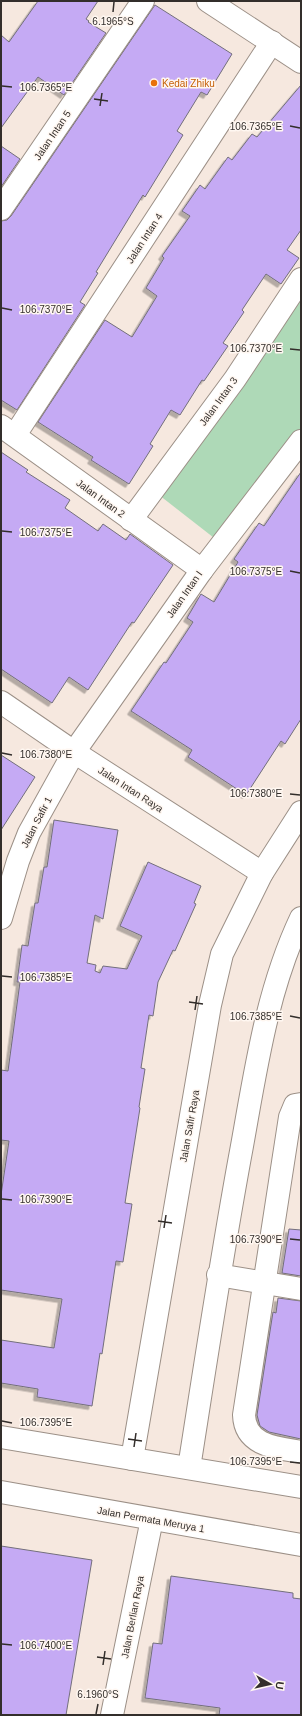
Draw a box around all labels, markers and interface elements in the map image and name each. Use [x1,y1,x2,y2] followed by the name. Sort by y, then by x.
[92,16,134,27] text: 6.1965°S
[149,78,159,88] marker: Kedai Zhiku
[162,78,215,89] place label: Kedai Zhiku
[20,82,73,93] text: 106.7365°E
[32,108,73,162] street label: Jalan Intan 5
[230,121,283,132] text: 106.7365°E
[124,211,165,265] street label: Jalan Intan 4
[20,304,73,315] text: 106.7370°E
[230,343,283,354] text: 106.7370°E
[197,375,240,428] street label: Jalan Intan 3
[74,477,127,520] street label: Jalan Intan 2
[20,527,73,538] text: 106.7375°E
[230,566,283,577] text: 106.7375°E
[164,569,205,620] street label: Jalan Intan I
[20,749,73,760] text: 106.7380°E
[96,764,166,815] street label: Jalan Intan Raya
[230,788,283,799] text: 106.7380°E
[19,795,54,849] street label: Jalan Safir 1
[20,972,73,983] text: 106.7385°E
[230,1011,283,1022] text: 106.7385°E
[178,1089,201,1163] street label: Jalan Safir Raya
[20,1194,73,1205] text: 106.7390°E
[230,1234,283,1245] text: 106.7390°E
[20,1417,73,1428] text: 106.7395°E
[230,1456,283,1467] text: 106.7395°E
[96,1505,206,1534] street label: Jalan Permata Meruya 1
[119,1574,146,1659] street label: Jalan Berlian Raya
[20,1640,73,1651] text: 106.7400°E
[250,1664,290,1704] north arrow
[273,1681,286,1690] text: U
[77,1689,119,1700] text: 6.1960°S

